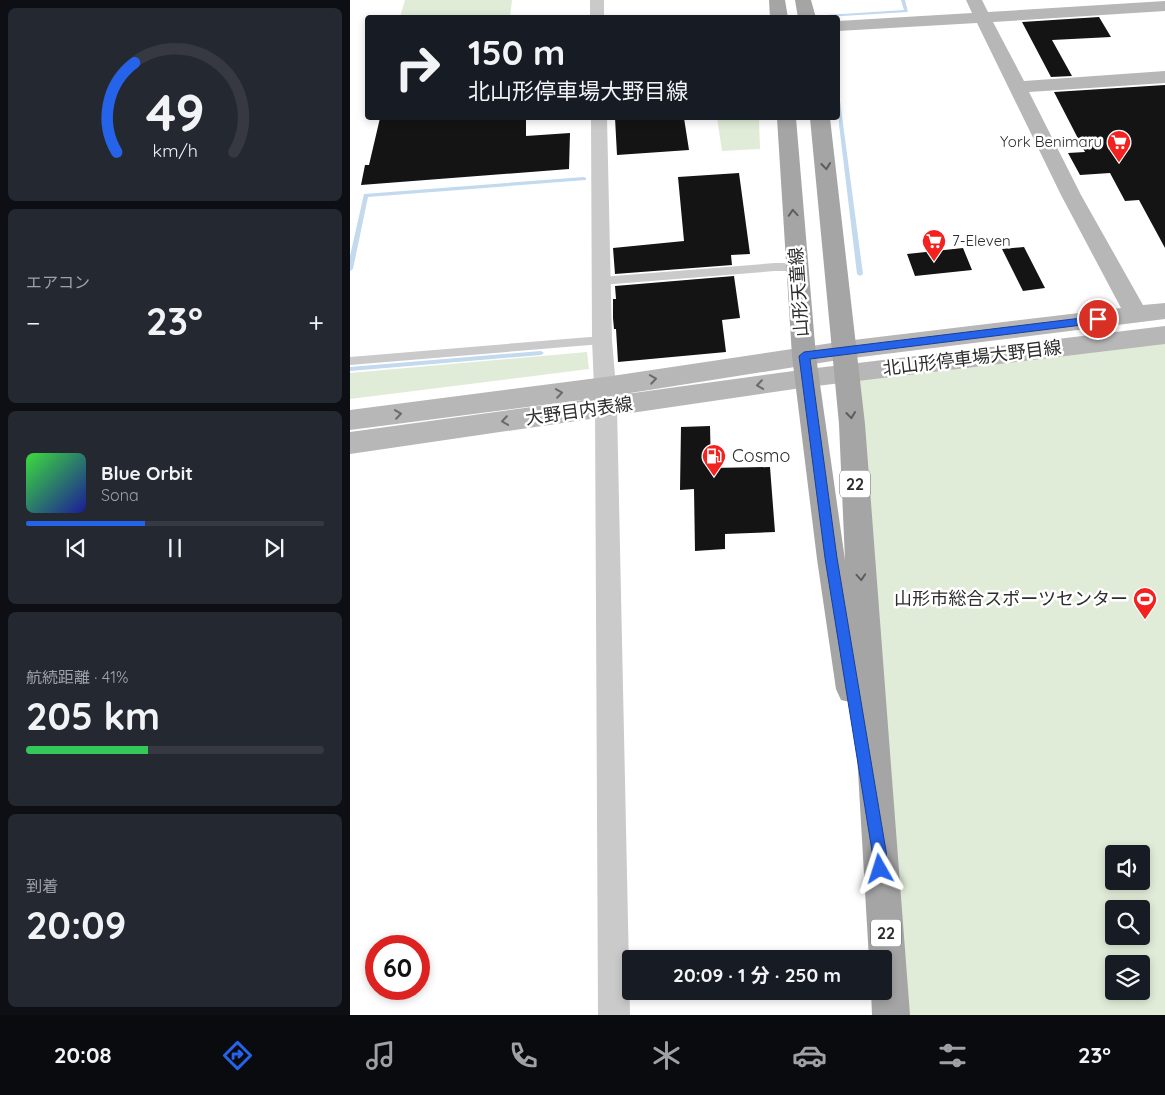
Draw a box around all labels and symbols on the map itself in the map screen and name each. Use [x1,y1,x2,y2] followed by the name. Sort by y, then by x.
[1106,129,1132,163] supermarket icon: York Benimaru
[1000,132,1102,151] place label: York Benimaru
[820,162,831,170] one-way arrow
[788,209,799,217] one-way arrow
[921,228,947,262] supermarket icon: 7-Eleven
[952,231,1011,250] place label: 7-Eleven
[784,246,813,338] street label: 山形天童線
[1077,298,1119,340] pin
[881,335,1063,380] street label: 北山形停車場大野目線
[650,374,658,385] one-way arrow
[755,380,764,390] one-way arrow
[555,388,564,398] one-way arrow
[524,392,634,429] street label: 大野目内表線
[395,409,403,420] one-way arrow
[845,411,856,419] one-way arrow
[501,415,509,426] one-way arrow
[701,443,727,477] fuel station icon: Cosmo
[732,444,790,467] place label: Cosmo
[840,470,870,498] road number: 22
[855,573,866,581] one-way arrow
[1132,586,1158,620] sports icon: 山形市総合スポーツセンター
[894,587,1128,610] place label: 山形市総合スポーツセンター
[853,842,905,894] position arrow
[871,920,901,946] road number: 22
[365,935,430,1000] speed limit sign: 60

